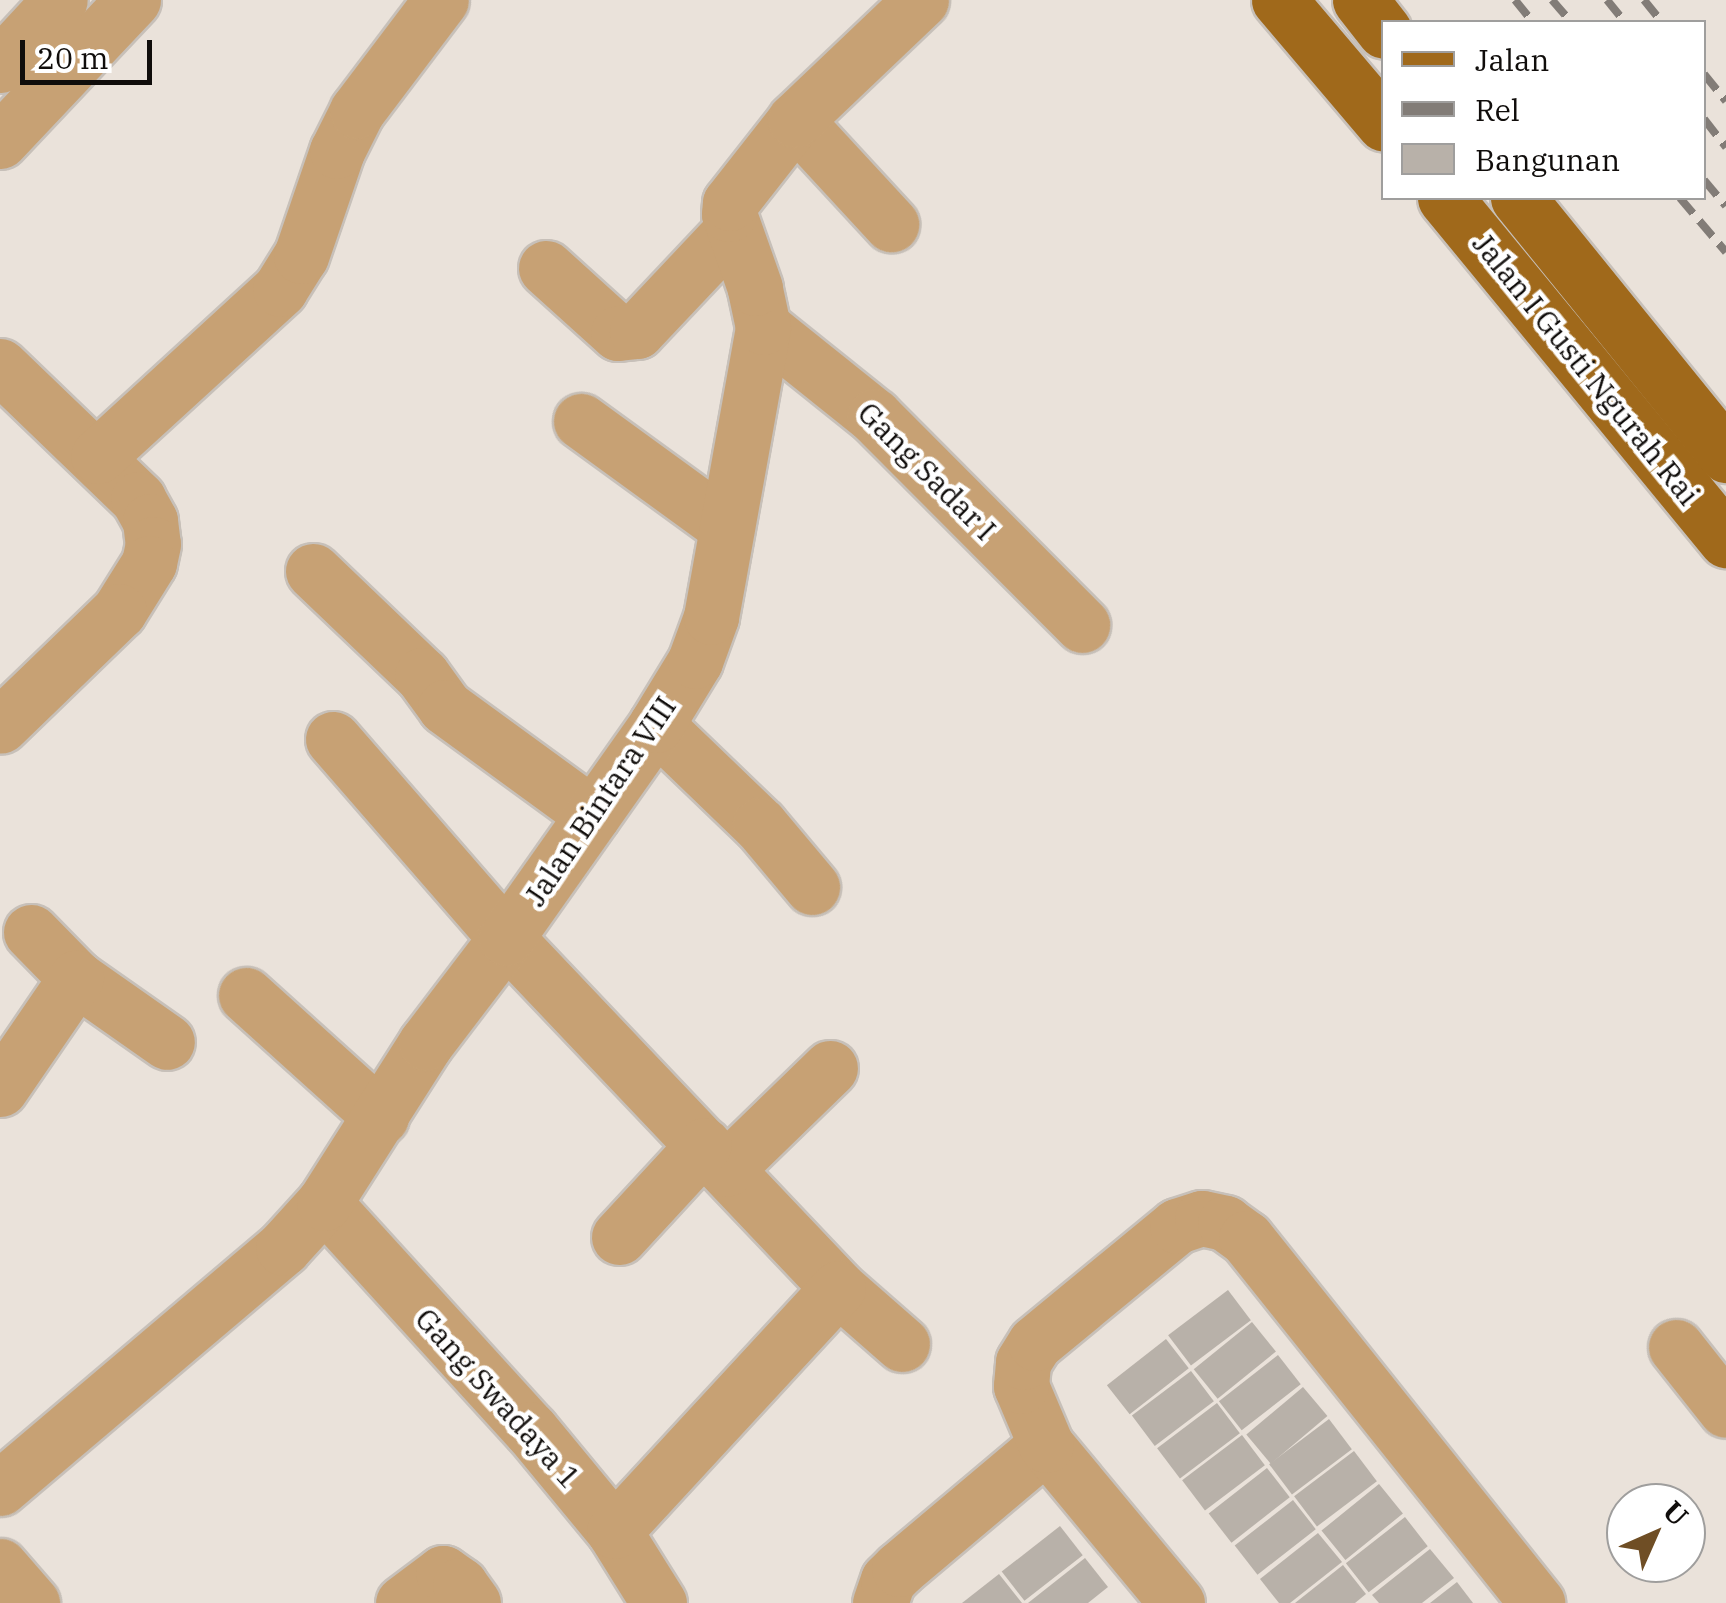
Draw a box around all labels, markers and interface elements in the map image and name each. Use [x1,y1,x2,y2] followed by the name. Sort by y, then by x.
[25,20,158,82] scale bar
[1381,20,1706,200] legend
[37,38,109,77] text: 20 m
[1475,40,1550,79] text: Jalan
[1475,90,1520,129] text: Rel
[1475,140,1620,179] text: Bangunan
[1465,226,1707,512] street label: Jalan I Gusti Ngurah Rai
[851,395,1003,547] street label: Gang Sadar I
[517,689,683,913] street label: Jalan Bintara VIII
[408,1301,588,1495] street label: Gang Swadaya 1
[1606,1483,1706,1583] north arrow
[1655,1492,1697,1534] text: U

